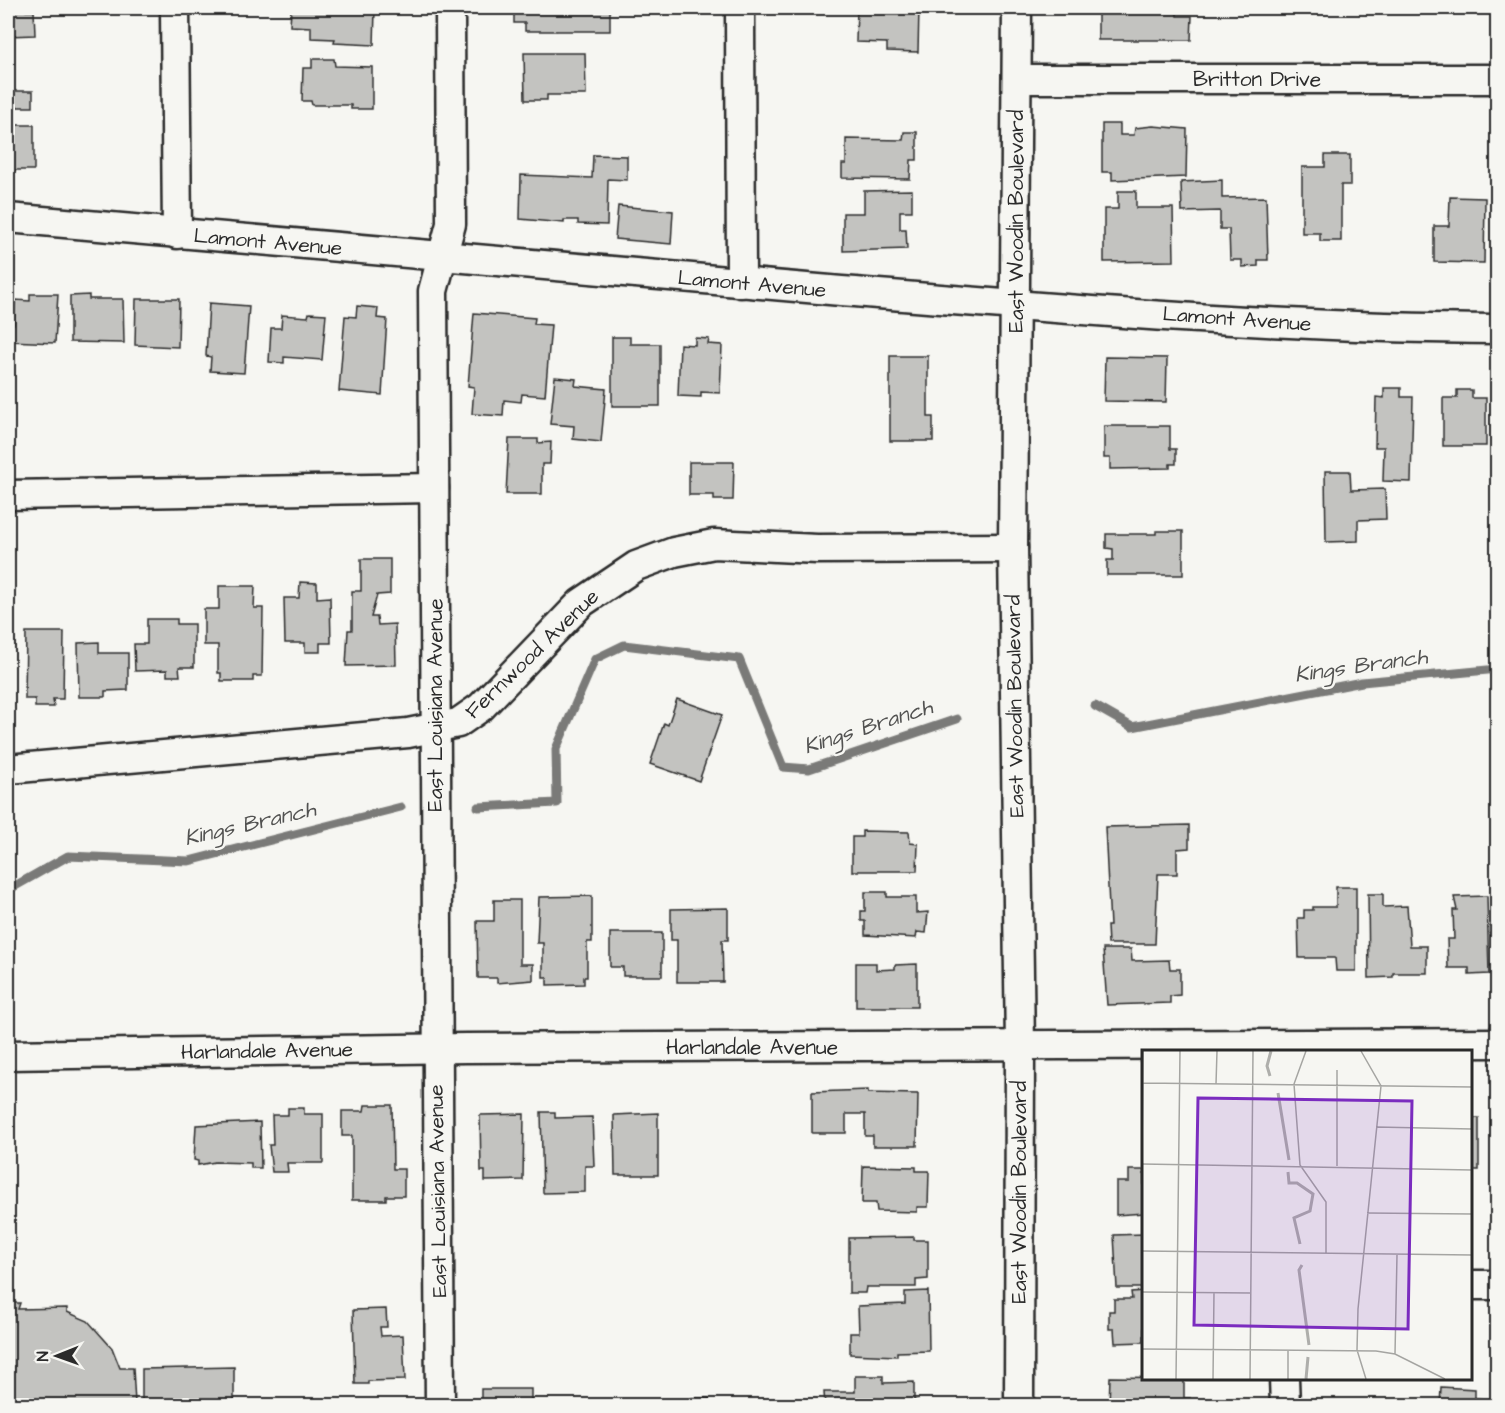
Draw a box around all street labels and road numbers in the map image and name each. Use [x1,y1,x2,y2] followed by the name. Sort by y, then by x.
[1193,65,1321,94] street label: Britton Drive
[1002,109,1031,332] street label: East Woodin Boulevard
[193,221,343,263] street label: Lamont Avenue
[677,263,827,305] street label: Lamont Avenue
[1162,299,1312,339] street label: Lamont Avenue
[459,582,605,726] street label: Fernwood Avenue
[999,594,1031,818] street label: East Woodin Boulevard
[421,599,450,811] street label: East Louisiana Avenue
[666,1033,838,1062] street label: Harlandale Avenue
[181,1035,353,1067] street label: Harlandale Avenue
[1005,1080,1034,1303] street label: East Woodin Boulevard
[422,1084,454,1298] street label: East Louisiana Avenue

